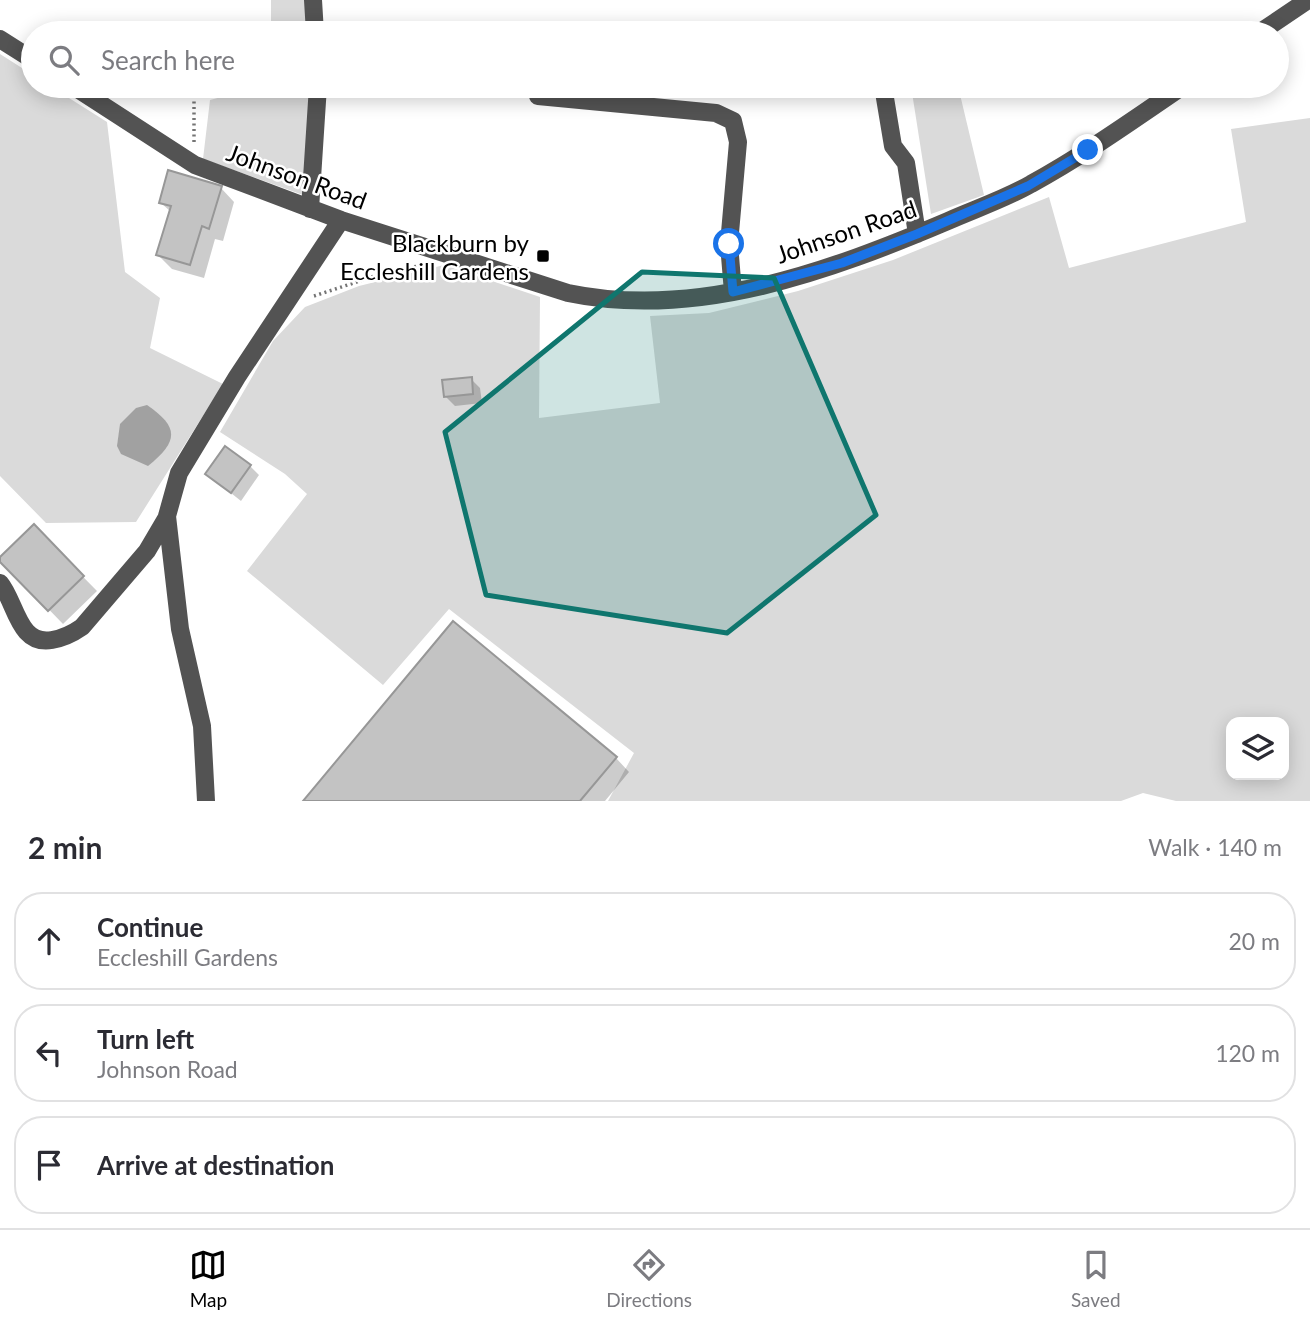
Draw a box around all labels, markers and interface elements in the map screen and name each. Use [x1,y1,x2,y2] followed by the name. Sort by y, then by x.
[21,21,1289,98] search box
[45,41,83,79] icon: search
[101,44,235,76] text: Search here
[1072,134,1103,165] route end
[223,137,371,215] street label: Johnson Road
[772,193,920,269] street label: Johnson Road
[340,228,530,285] place label: Blackburn by Eccleshill Gardens
[713,228,744,259] route start
[535,248,551,264] marker: Blackburn by Eccleshill Gardens
[1226,717,1289,780] map controls
[1226,717,1289,780] button: layers
[28,829,102,865] text: 2 min
[1148,833,1282,861] text: Walk · 140 m
[97,911,203,943] text: Continue
[30,922,68,960] icon: ahead
[1229,927,1280,955] text: 20 m
[97,943,278,971] text: Eccleshill Gardens
[97,1023,194,1055] text: Turn left
[30,1034,68,1072] icon: left
[1215,1039,1280,1067] text: 120 m
[97,1055,238,1083] text: Johnson Road
[30,1146,68,1184] icon: arrive
[97,1149,334,1181] text: Arrive at destination
[189,1246,227,1311] tab: Map
[606,1246,692,1311] tab: Directions
[1071,1246,1121,1311] tab: Saved

